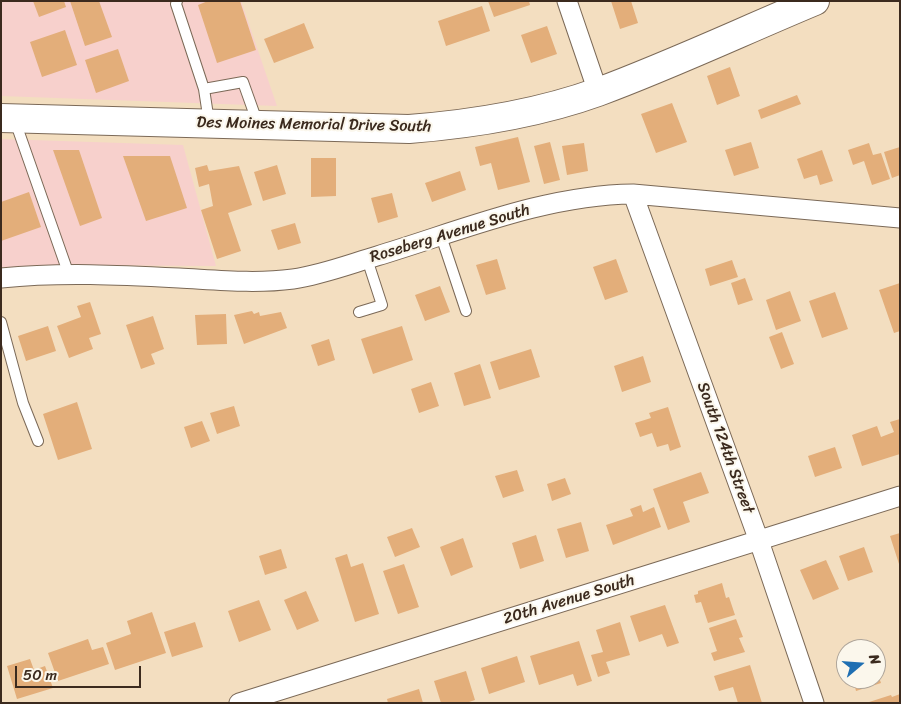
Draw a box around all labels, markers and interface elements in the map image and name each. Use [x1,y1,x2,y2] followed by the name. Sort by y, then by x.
[197,113,431,137] street label: Des Moines Memorial Drive South
[368,201,532,267] street label: Roseberg Avenue South
[692,380,758,516] street label: South 124th Street
[501,571,637,629] street label: 20th Avenue South
[836,639,886,689] north arrow
[861,651,888,668] text: N
[18,656,144,688] scale bar
[23,662,57,688] text: 50 m

